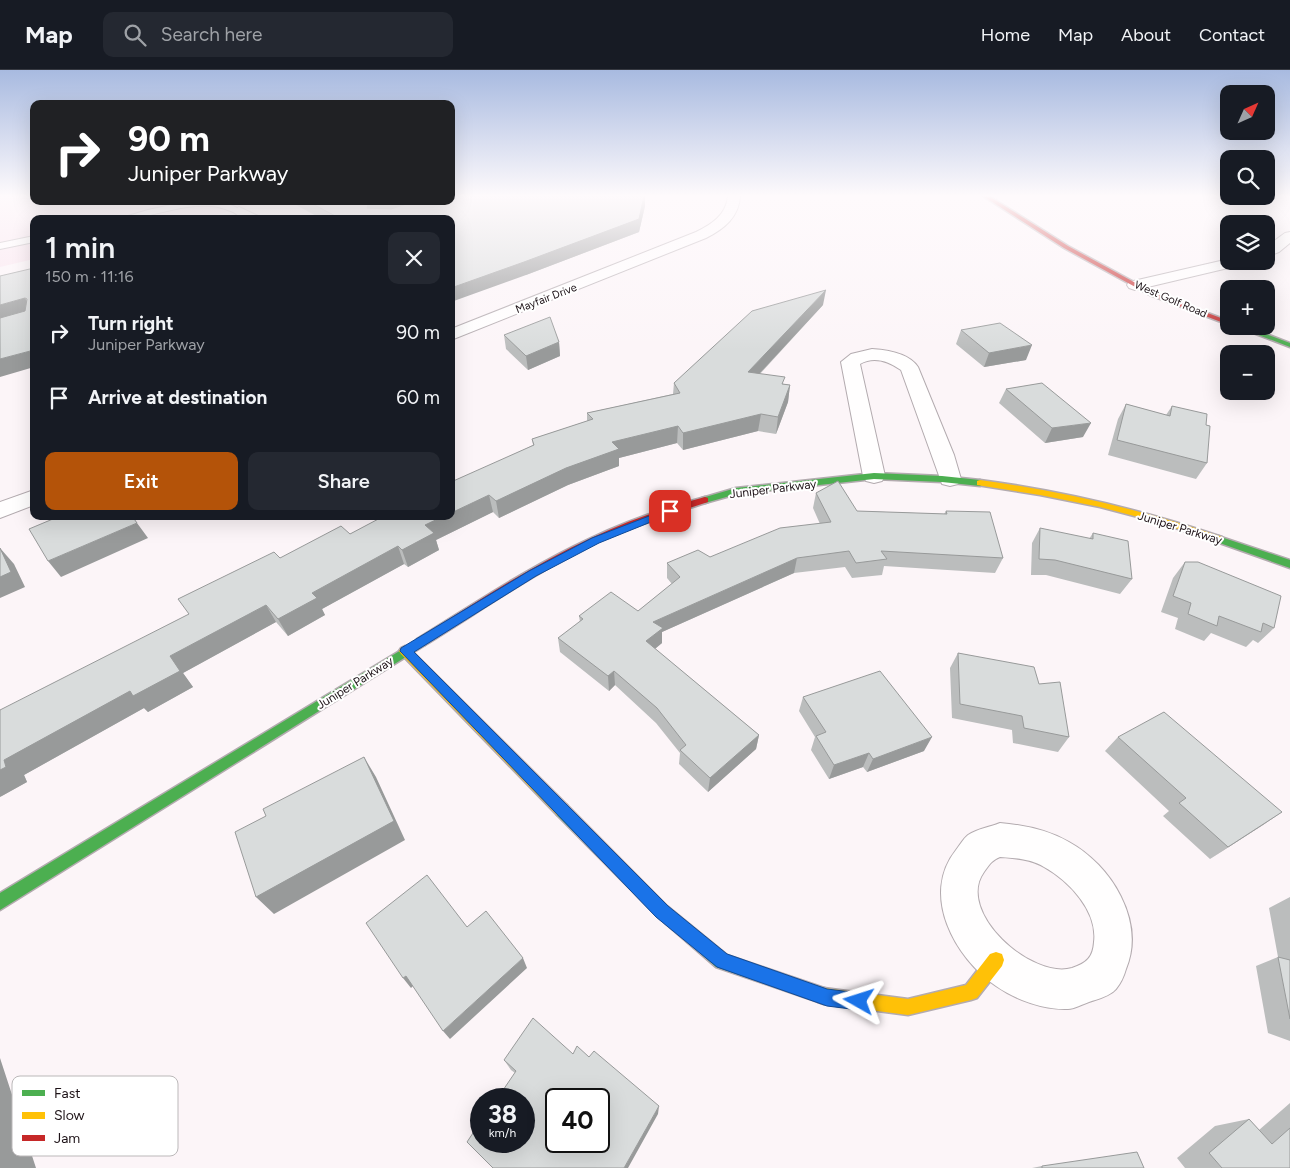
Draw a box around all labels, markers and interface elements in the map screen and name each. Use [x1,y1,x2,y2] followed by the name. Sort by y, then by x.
[103,12,453,57] search box
[25,20,73,49] text: Map
[121,21,149,49] icon: search
[161,23,262,46] text: Search here
[981,24,1030,46] text: Home
[1058,24,1093,46] text: Map
[1121,24,1171,46] text: About
[1199,24,1265,46] text: Contact
[1220,85,1275,140] north arrow
[1220,85,1275,400] map controls
[128,118,210,160] text: 90 m
[45,120,110,185] icon: right
[1220,150,1275,205] button: search
[128,160,288,187] text: Juniper Parkway
[1220,215,1275,270] button: layers
[45,229,115,266] text: 1 min
[388,232,440,284] button: close
[45,267,134,286] text: 150 m · 11:16
[1133,278,1209,321] street label: West Golf Road
[1220,280,1275,335] button: +
[514,281,579,316] street label: Mayfair Drive
[88,312,174,335] text: Turn right
[45,319,73,347] icon: right
[396,321,440,344] text: 90 m
[88,335,205,354] text: Juniper Parkway
[1220,345,1275,400] button: −
[45,384,73,412] icon: arrive
[88,386,267,409] text: Arrive at destination
[396,386,440,409] text: 60 m
[45,452,238,510] button: Exit
[248,452,440,510] button: Share
[729,477,818,501] street label: Juniper Parkway
[649,490,691,532] pin
[656,497,684,525] icon: arrive
[1136,509,1225,548] street label: Juniper Parkway
[314,654,396,712] street label: Juniper Parkway
[832,974,884,1026] position arrow
[12,1076,178,1156] legend
[54,1085,80,1102] text: Fast
[545,1088,610,1153] speed limit sign: 40
[488,1099,517,1129] text: 38
[54,1107,85,1124] text: Slow
[489,1126,516,1140] text: km/h
[54,1130,80,1147] text: Jam

